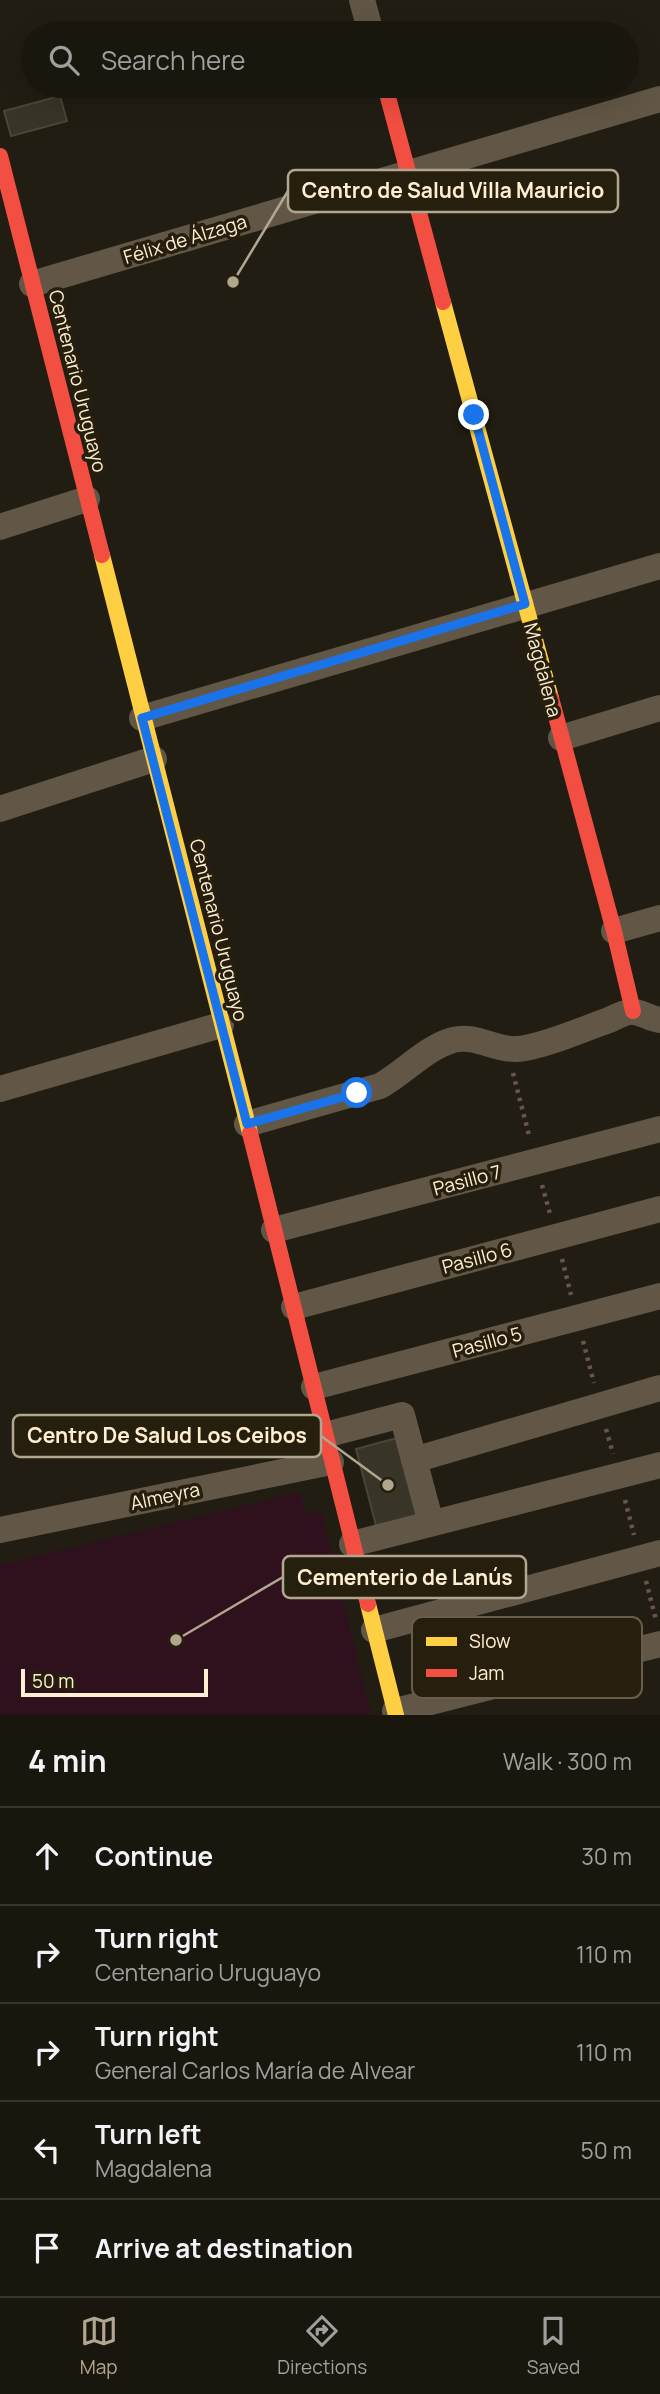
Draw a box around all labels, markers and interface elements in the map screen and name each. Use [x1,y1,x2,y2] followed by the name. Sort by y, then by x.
[21,21,639,98] search box
[45,41,83,79] icon: search
[101,42,246,78] text: Search here
[288,170,618,212] callout: Centro de Salud Villa Mauricio
[302,176,604,204] text: Centro de Salud Villa Mauricio
[120,208,250,270] street label: Félix de Álzaga
[43,287,113,475] street label: Centenario Uruguayo
[458,399,489,430] route end
[518,620,568,720] street label: Magdalena
[184,836,254,1024] street label: Centenario Uruguayo
[341,1077,372,1108] route start
[430,1158,504,1202] street label: Pasillo 7
[439,1236,515,1280] street label: Pasillo 6
[449,1320,525,1364] street label: Pasillo 5
[13,1415,321,1457] callout: Centro De Salud Los Ceibos
[27,1421,307,1449] text: Centro De Salud Los Ceibos
[128,1476,202,1516] street label: Almeyra
[283,1556,526,1598] callout: Cementerio de Lanús
[297,1563,513,1591] text: Cementerio de Lanús
[412,1617,642,1698] legend
[469,1628,511,1654] text: Slow
[469,1660,504,1686] text: Jam
[21,1666,208,1698] scale bar
[32,1668,74,1694] text: 50 m
[28,1740,106,1781] text: 4 min
[503,1745,632,1777] text: Walk · 300 m
[28,1837,66,1875] icon: ahead
[95,1838,213,1874] text: Continue
[581,1840,632,1872] text: 30 m
[95,1920,219,1956] text: Turn right
[28,1935,66,1973] icon: right
[576,1938,632,1970] text: 110 m
[95,1956,321,1988] text: Centenario Uruguayo
[95,2018,219,2054] text: Turn right
[28,2033,66,2071] icon: right
[576,2036,632,2068] text: 110 m
[95,2054,415,2086] text: General Carlos María de Alvear
[95,2116,202,2152] text: Turn left
[28,2131,66,2169] icon: left
[581,2134,632,2166] text: 50 m
[95,2152,212,2184] text: Magdalena
[28,2229,66,2267] icon: arrive
[95,2230,353,2266] text: Arrive at destination
[80,2312,118,2380] tab: Map
[277,2312,367,2380] tab: Directions
[527,2312,580,2380] tab: Saved

